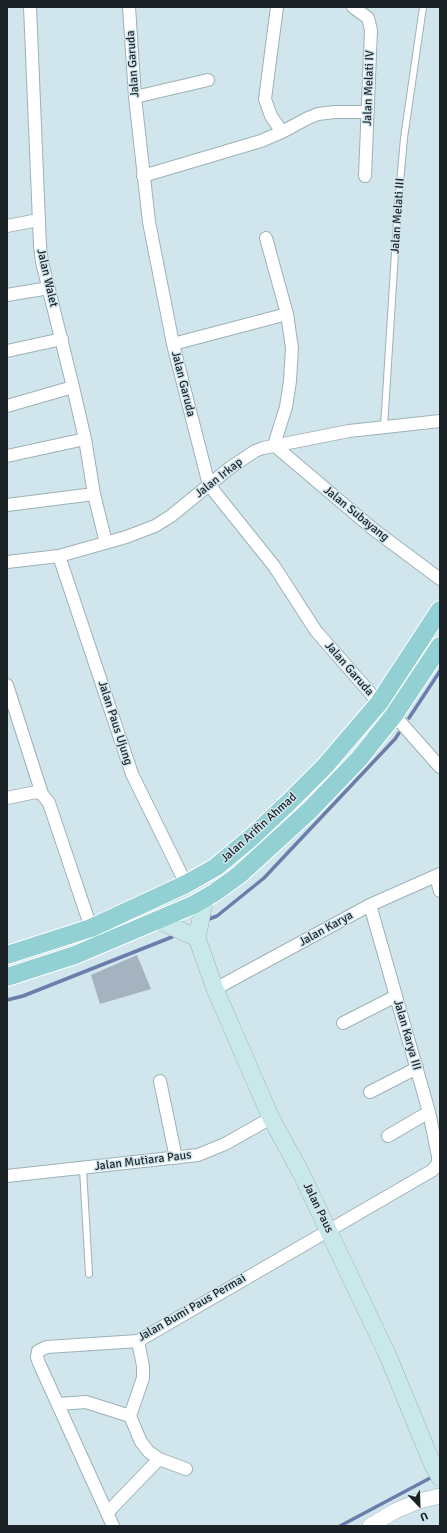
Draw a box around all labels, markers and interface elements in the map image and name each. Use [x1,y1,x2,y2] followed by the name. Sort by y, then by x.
[123,30,143,98] street label: Jalan Garuda
[360,50,378,126] street label: Jalan Melati IV
[388,178,408,254] street label: Jalan Melati III
[33,247,61,309] street label: Jalan Walet
[168,350,198,418] street label: Jalan Garuda
[192,455,246,501] street label: Jalan Irkap
[320,483,392,545] street label: Jalan Subayang
[322,639,376,699] street label: Jalan Garuda
[95,679,135,767] street label: Jalan Paus Ujung
[218,790,300,866] street label: Jalan Arifin Ahmad
[297,908,355,950] street label: Jalan Karya
[390,998,424,1072] street label: Jalan Karya III
[94,1148,192,1174] street label: Jalan Mutiara Paus
[300,1180,336,1236] street label: Jalan Paus
[136,1271,248,1345] street label: Jalan Bumi Paus Permai
[399,1485,439,1525] north arrow
[418,1509,430,1524] text: U

